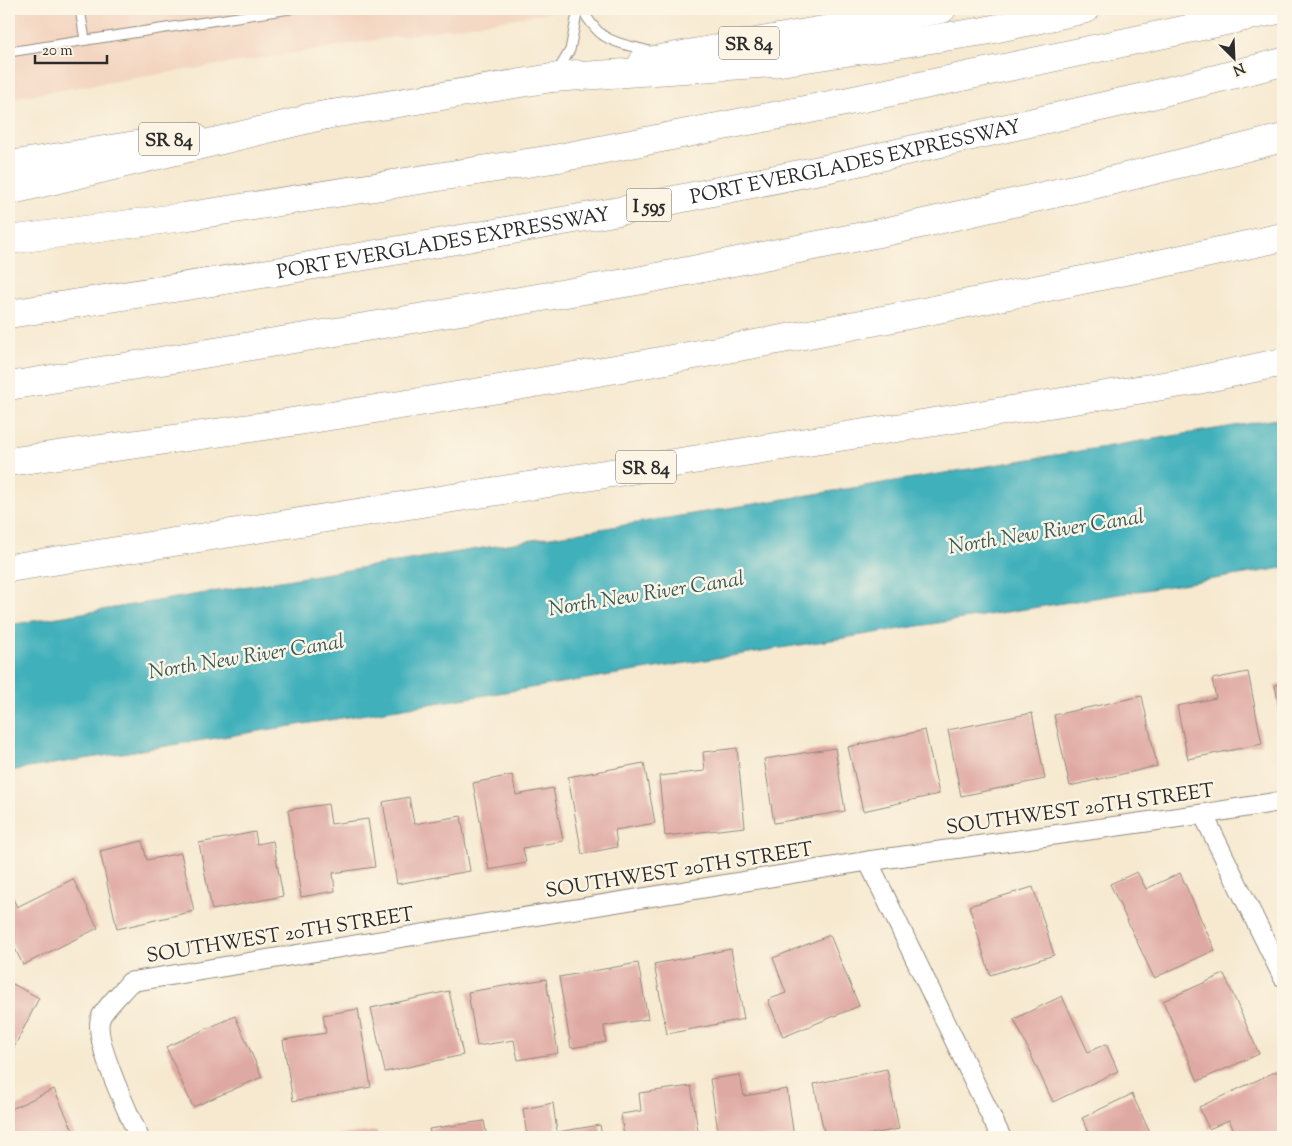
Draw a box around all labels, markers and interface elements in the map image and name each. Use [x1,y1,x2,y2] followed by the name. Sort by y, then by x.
[719,26,779,59] road number: SR 84
[35,32,108,64] scale bar
[1210,32,1260,82] north arrow
[42,41,73,62] text: 20 m
[1229,57,1248,79] text: N
[688,113,1024,213] street label: PORT EVERGLADES EXPRESSWAY
[139,122,199,156] road number: SR 84
[626,188,672,222] road number: I 595
[275,201,612,288] street label: PORT EVERGLADES EXPRESSWAY
[616,451,676,484] road number: SR 84
[946,503,1146,563] water label: North New River Canal
[546,565,746,625] water label: North New River Canal
[146,628,346,688] water label: North New River Canal
[944,777,1216,844] street label: SOUTHWEST 20TH STREET
[544,836,815,907] street label: SOUTHWEST 20TH STREET
[145,901,416,972] street label: SOUTHWEST 20TH STREET

